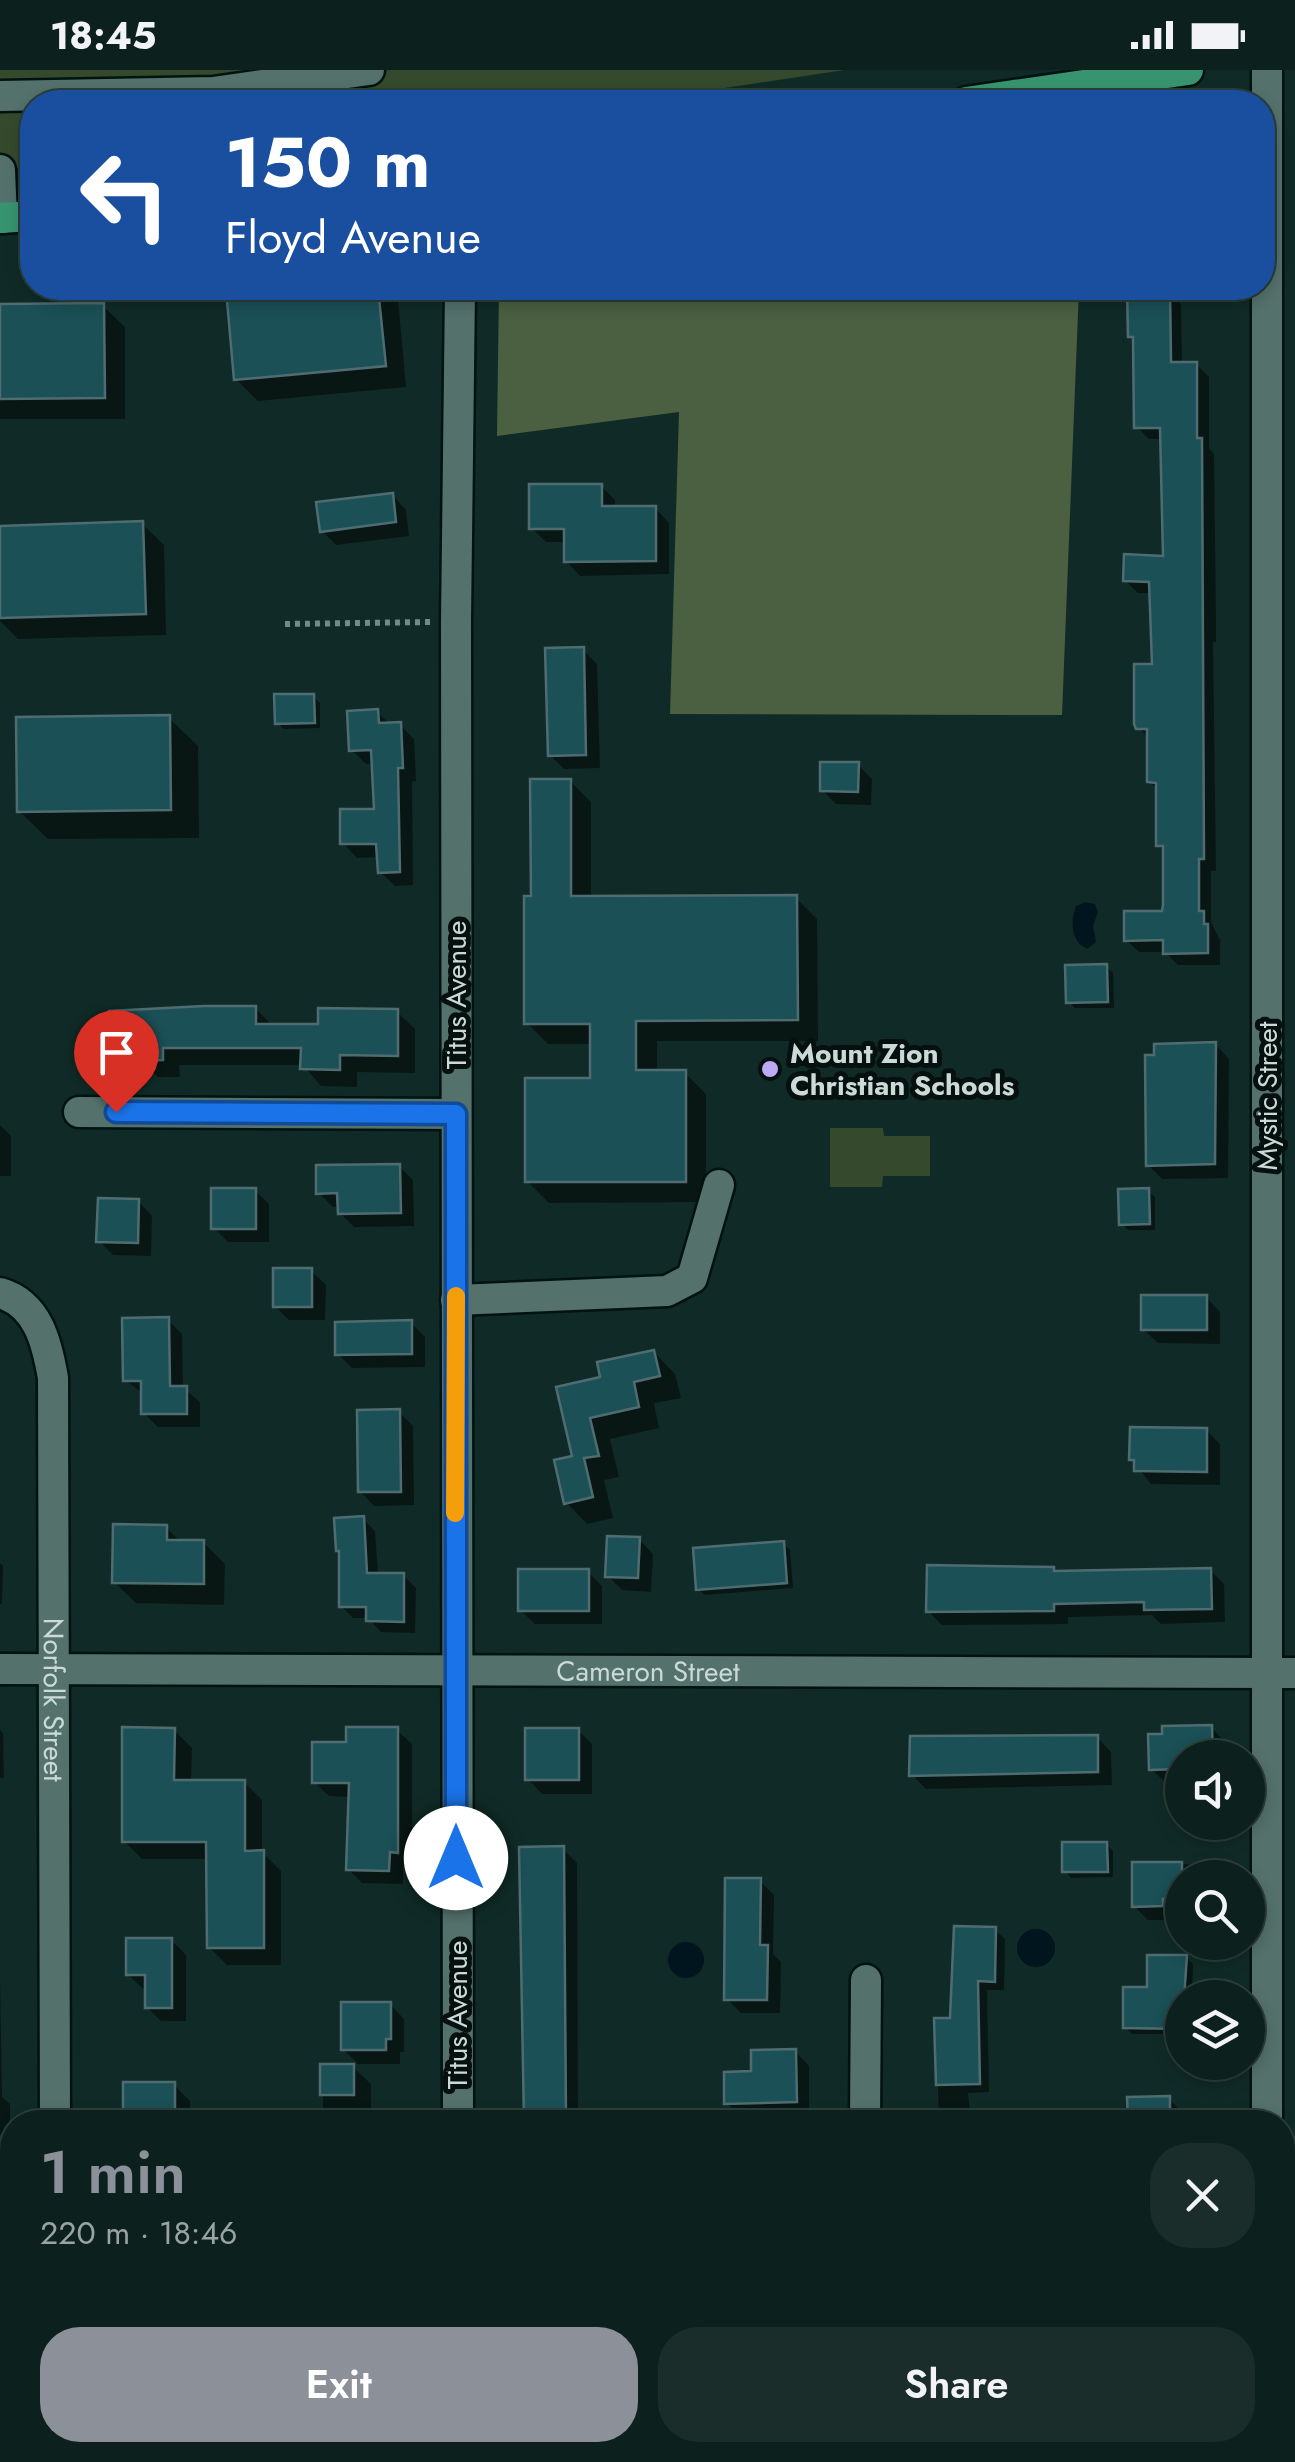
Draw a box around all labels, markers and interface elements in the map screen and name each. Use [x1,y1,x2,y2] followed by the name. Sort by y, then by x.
[50,8,156,63] text: 18:45
[225,112,431,213] text: 150 m
[60,130,190,260] icon: left
[225,205,481,270] text: Floyd Avenue
[436,921,477,1069] street label: Titus Avenue
[74,1010,159,1113] pin
[1247,1021,1288,1170] street label: Mystic Street
[89,1025,144,1080] icon: arrive
[790,1033,1015,1106] place label: Mount Zion Christian Schools
[759,1058,781,1080] marker: Mount Zion Christian Schools
[33,1618,75,1782] street label: Norfolk Street
[556,1650,740,1692] street label: Cameron Street
[1165,1740,1265,2080] map controls
[1165,1740,1265,1840] button: sound
[404,1806,508,1910] position arrow
[1165,1860,1265,1960] button: search
[437,1941,478,2089] street label: Titus Avenue
[1165,1980,1265,2080] button: layers
[40,2129,186,2216] text: 1 min
[1150,2143,1255,2248] button: close
[40,2210,238,2256] text: 220 m · 18:46
[40,2327,638,2442] button: Exit
[658,2327,1255,2442] button: Share

